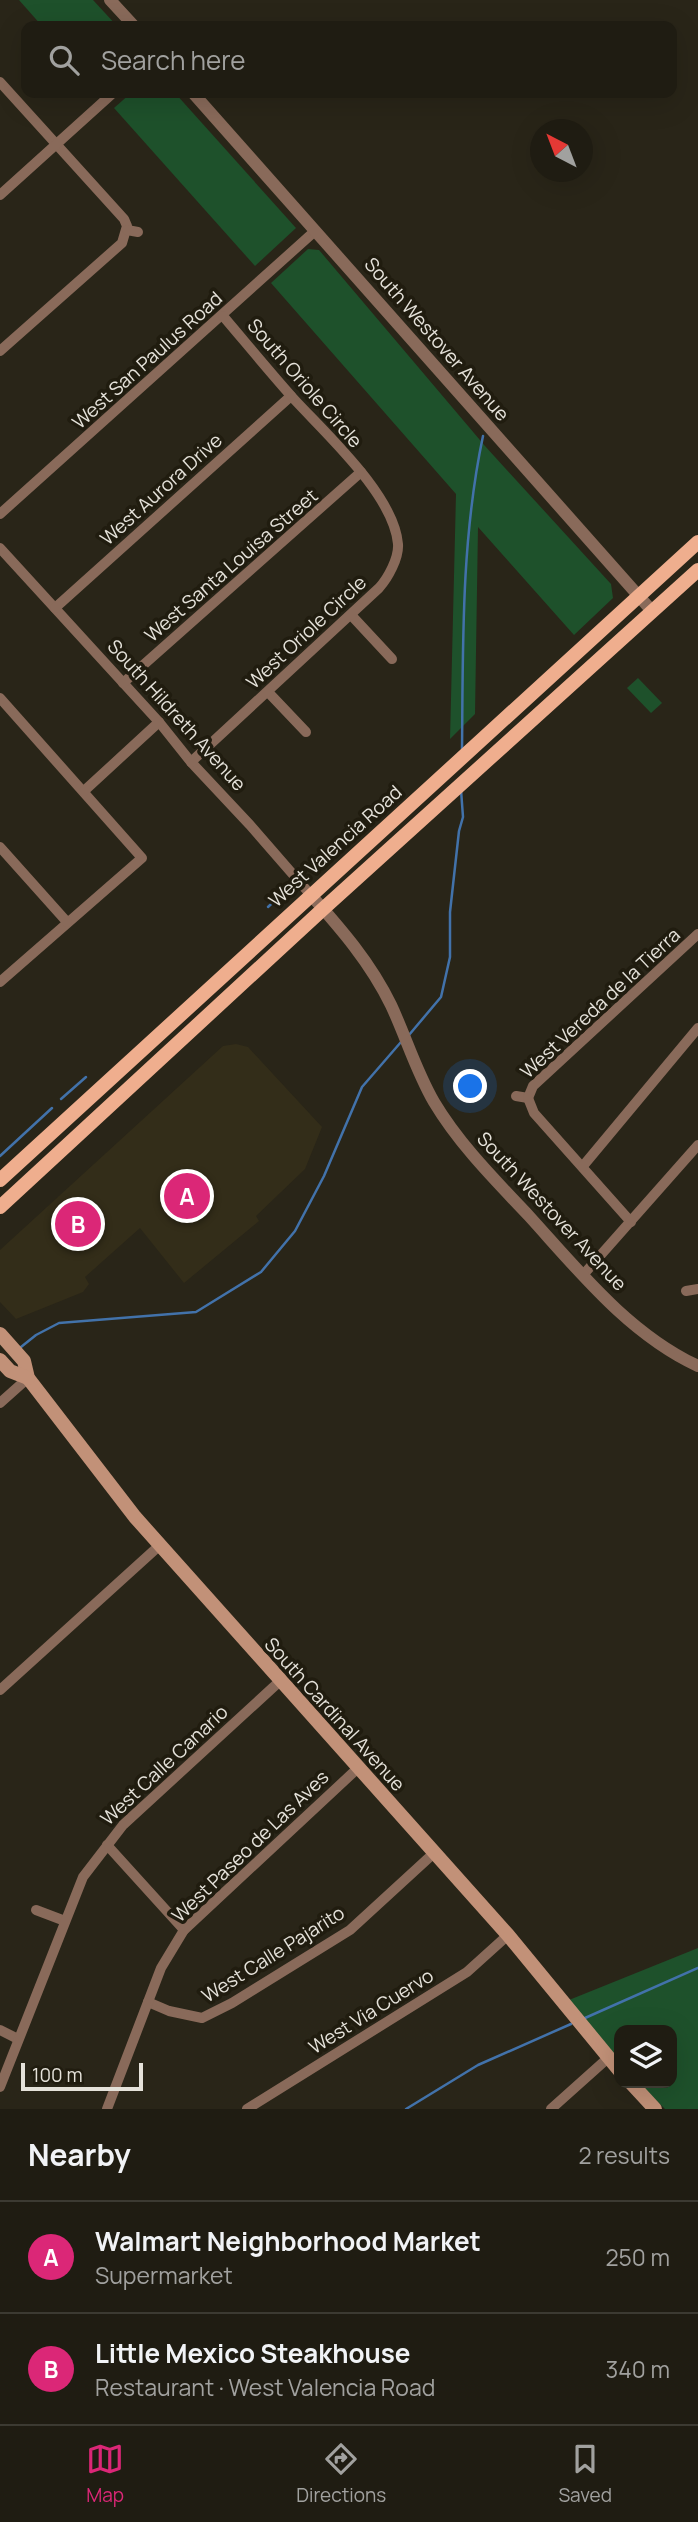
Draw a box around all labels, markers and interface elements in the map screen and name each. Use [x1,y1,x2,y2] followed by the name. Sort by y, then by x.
[21,21,677,98] search box
[45,41,83,79] icon: search
[101,42,246,78] text: Search here
[530,119,593,182] north arrow
[359,252,515,426] street label: South Westover Avenue
[66,285,228,435] street label: West San Paulus Road
[242,313,368,453] street label: South Oriole Circle
[94,427,228,551] street label: West Aurora Drive
[139,483,323,647] street label: West Santa Louisa Street
[240,570,372,694] street label: West Oriole Circle
[102,634,252,796] street label: South Hildreth Avenue
[263,779,407,913] street label: West Valencia Road
[514,922,686,1084] street label: West Vereda de la Tierra
[453,1069,487,1103] your location
[471,1126,633,1296] street label: South Westover Avenue
[164,1170,210,1222] pin: A
[55,1198,101,1250] pin: B
[259,1632,411,1796] street label: South Cardinal Avenue
[95,1699,233,1831] street label: West Calle Canario
[166,1764,334,1928] street label: West Paseo de Las Aves
[197,1900,349,2008] street label: West Calle Pajarito
[304,1962,438,2060] street label: West Via Cuervo
[614,2025,677,2088] map controls
[614,2025,677,2088] button: layers
[21,2060,144,2092] scale bar
[32,2062,83,2088] text: 100 m
[28,2134,131,2175] text: Nearby
[578,2139,670,2171] text: 2 results
[95,2223,481,2259] text: Walmart Neighborhood Market
[43,2241,59,2273] text: A
[605,2241,670,2273] text: 250 m
[95,2259,233,2291] text: Supermarket
[95,2335,411,2371] text: Little Mexico Steakhouse
[44,2353,58,2385] text: B
[606,2353,670,2385] text: 340 m
[95,2371,435,2403] text: Restaurant · West Valencia Road
[86,2440,124,2508] tab: Map
[296,2440,386,2508] tab: Directions
[558,2440,612,2508] tab: Saved

